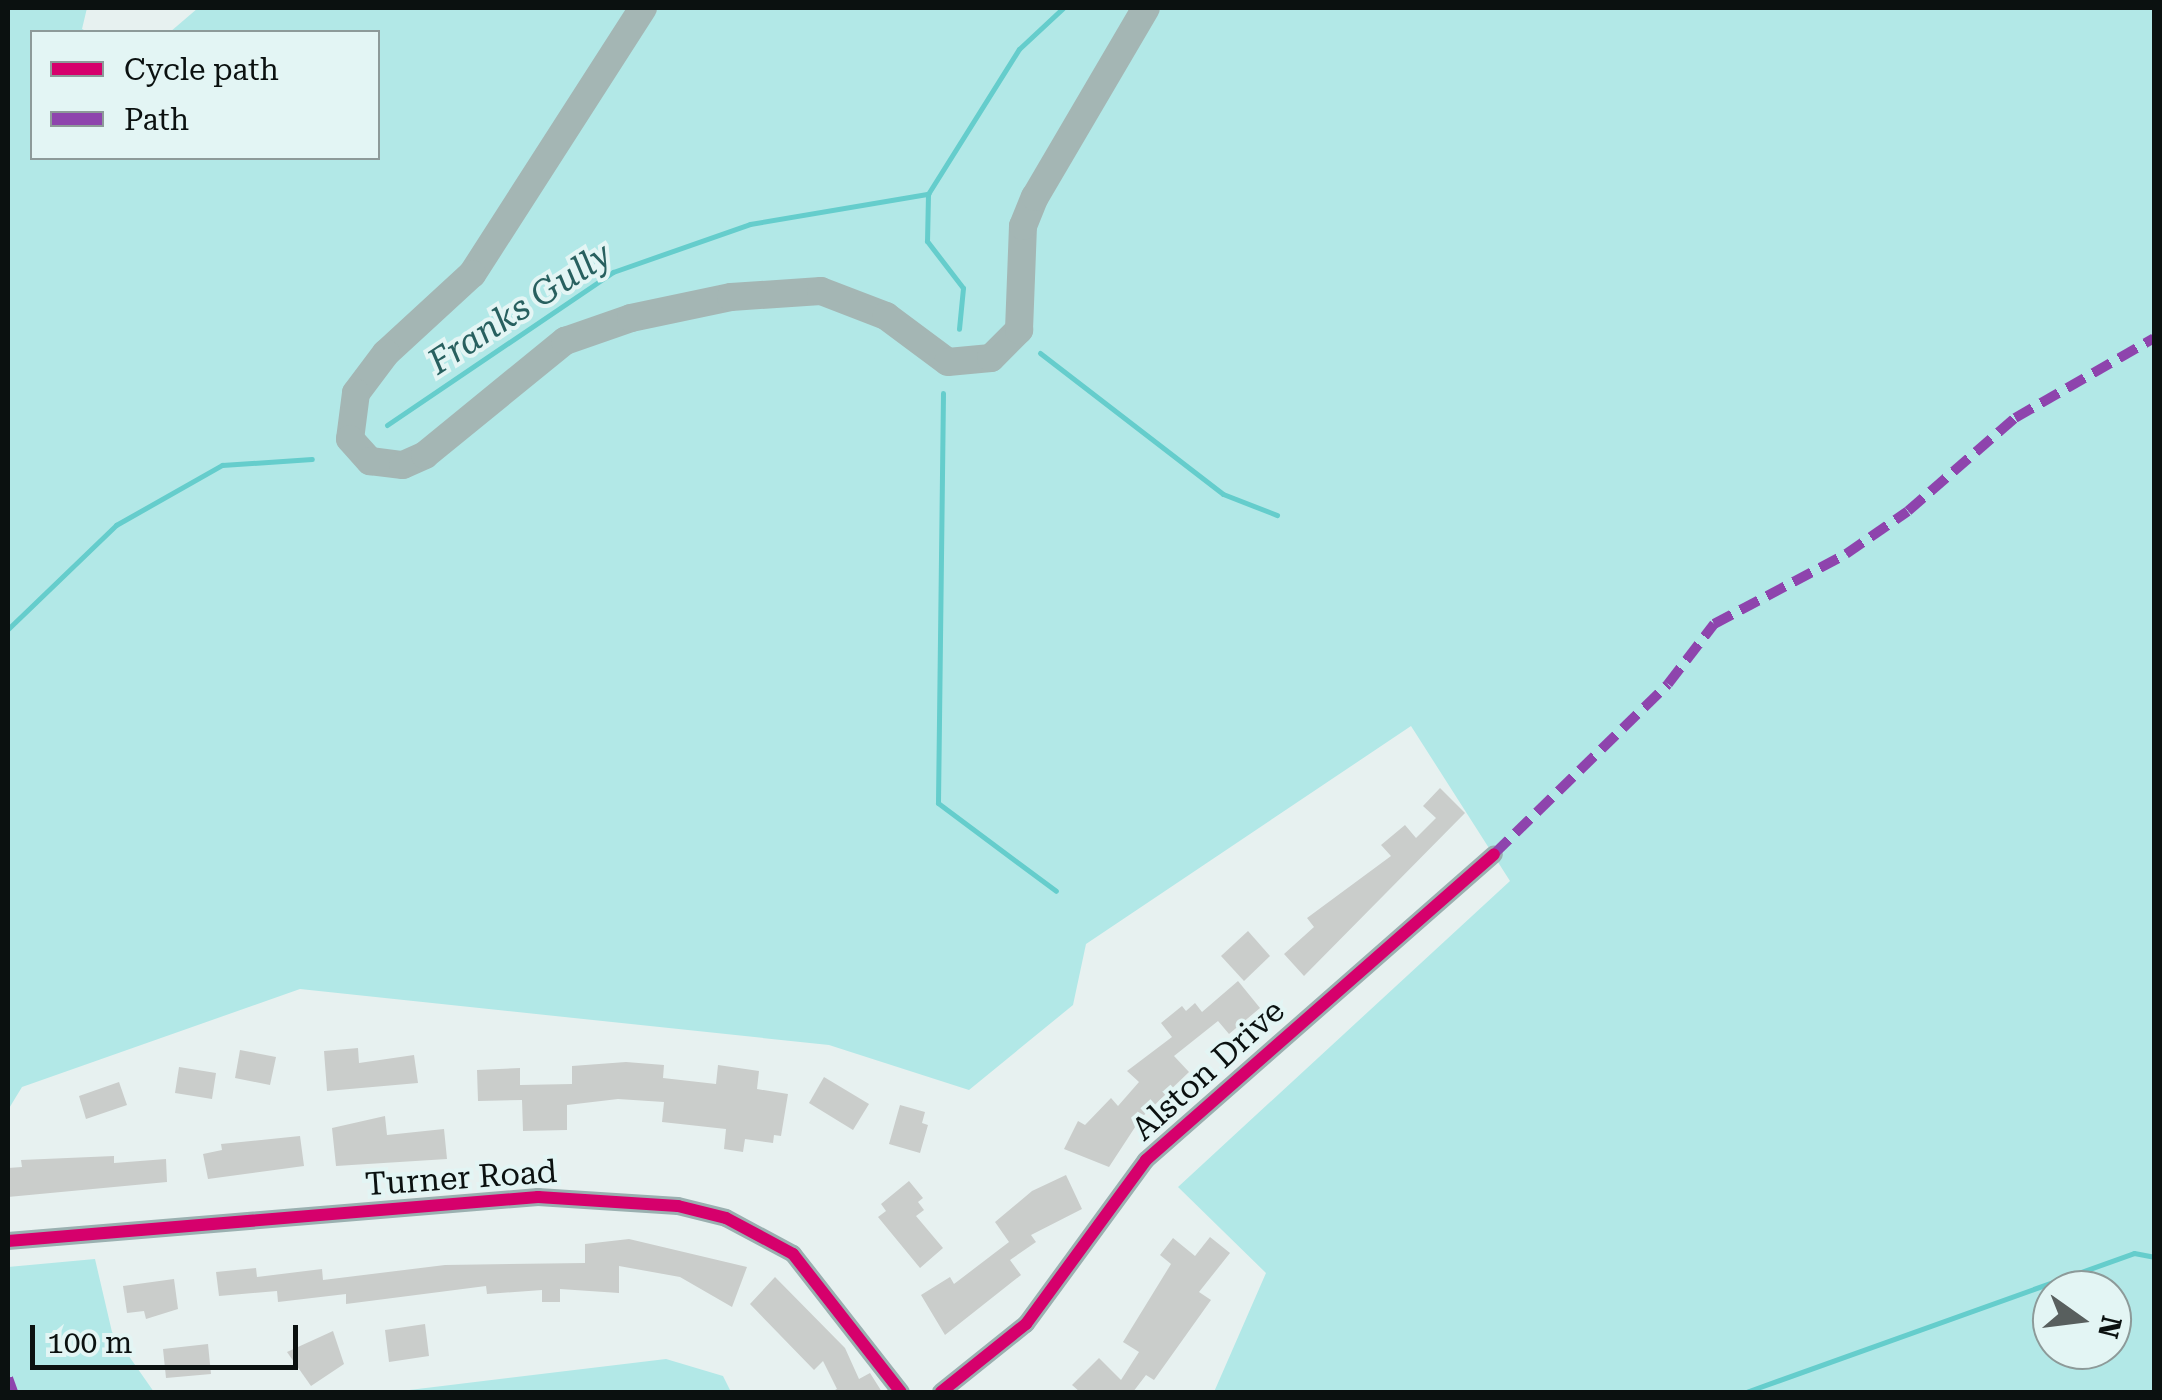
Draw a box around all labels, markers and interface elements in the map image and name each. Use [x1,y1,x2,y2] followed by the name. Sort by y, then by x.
[30,30,380,160] legend
[124,52,279,87] text: Cycle path
[124,102,189,137] text: Path
[421,234,619,384] water label: Franks Gully
[1124,992,1292,1148] street label: Alston Drive
[364,1152,558,1204] street label: Turner Road
[2032,1270,2132,1370] north arrow
[35,1305,302,1367] scale bar
[2091,1312,2128,1341] text: N
[47,1325,132,1360] text: 100 m

